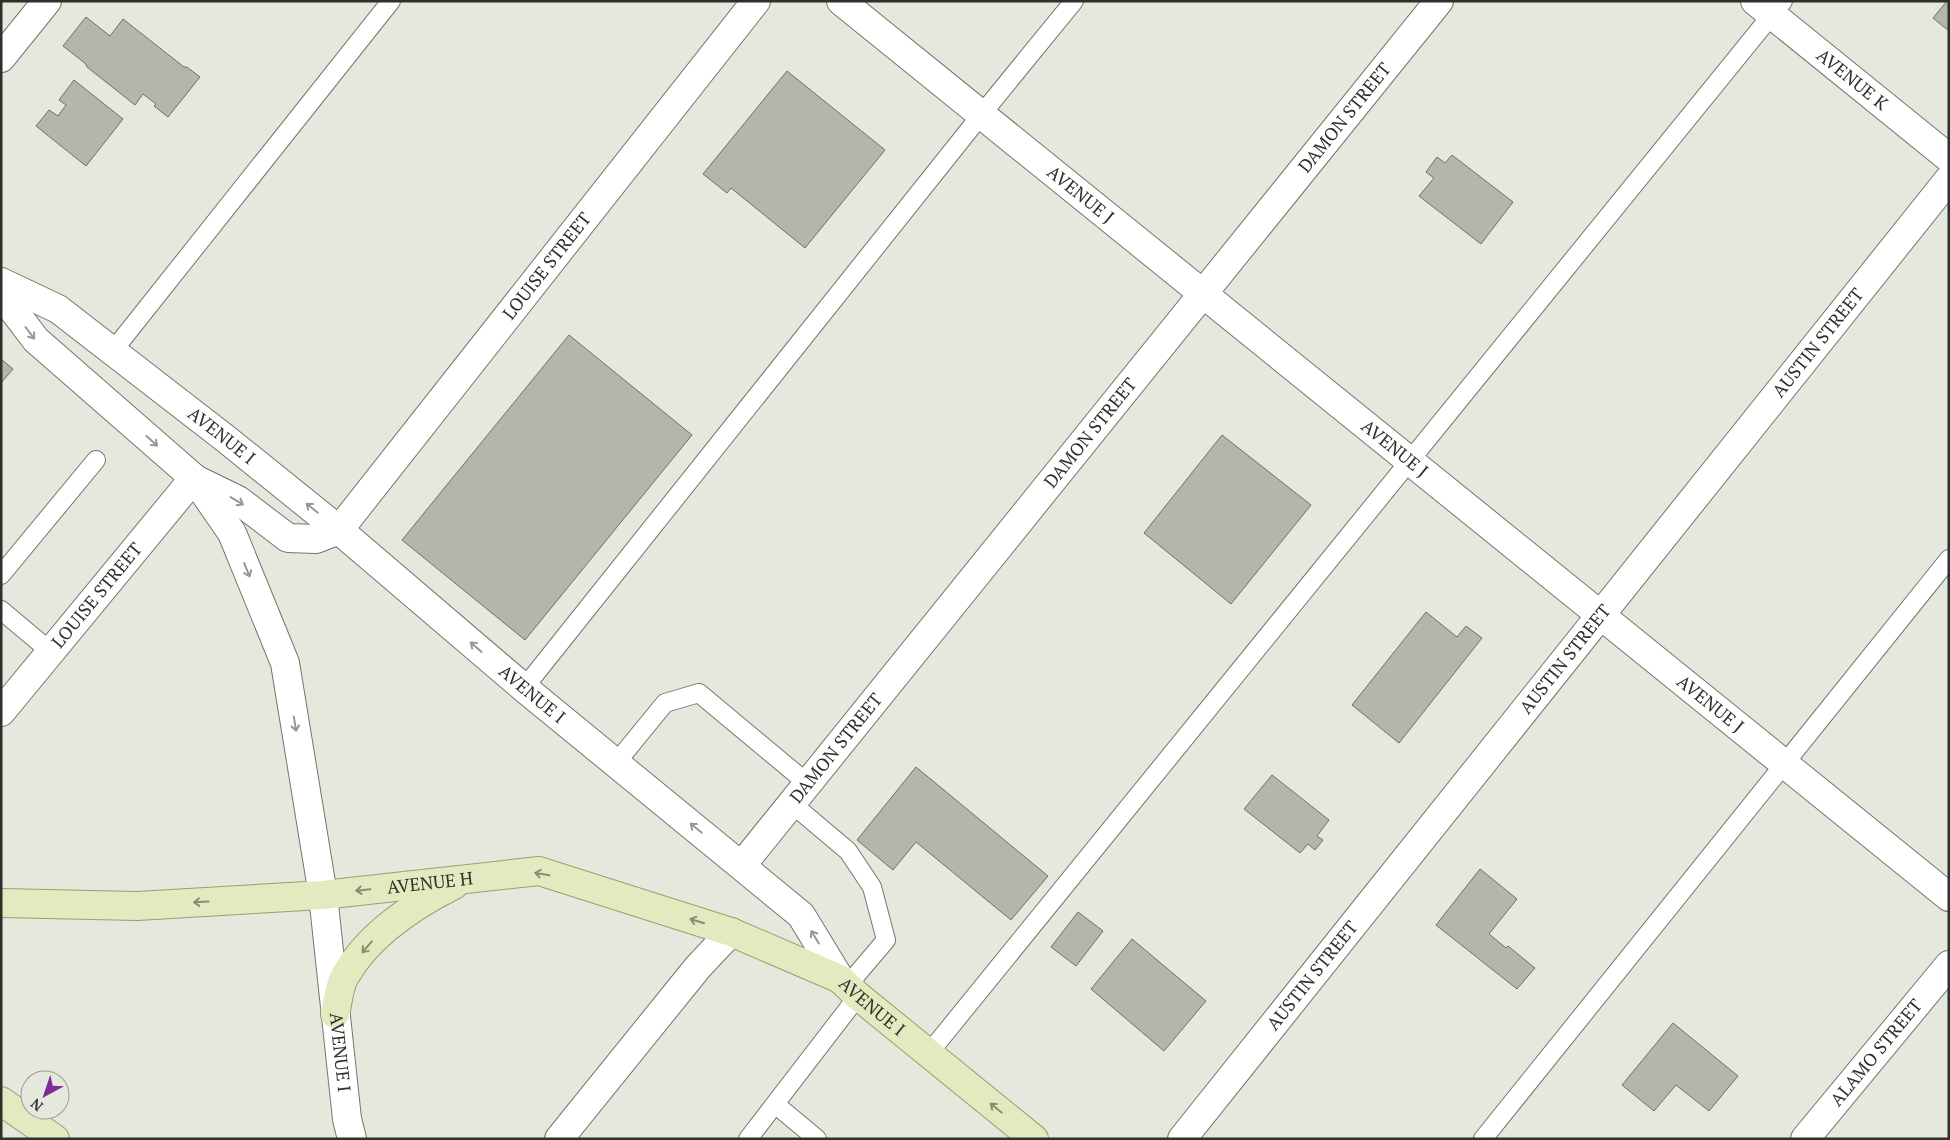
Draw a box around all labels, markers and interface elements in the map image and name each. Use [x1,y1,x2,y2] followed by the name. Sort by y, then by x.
[1812,43,1894,115] street label: AVENUE K
[1292,57,1396,177] street label: DAMON STREET
[1043,160,1120,228] street label: AVENUE J
[497,207,596,324] street label: LOUISE STREET
[1766,283,1868,402] street label: AUSTIN STREET
[25,326,36,339] one-way arrow
[1038,372,1141,492] street label: DAMON STREET
[183,401,261,469] street label: AVENUE I
[1357,414,1434,482] street label: AVENUE J
[145,435,158,447] one-way arrow
[230,496,244,506] one-way arrow
[305,502,318,513] one-way arrow
[46,537,147,653] street label: LOUISE STREET
[242,562,252,577] one-way arrow
[1513,599,1616,718] street label: AUSTIN STREET
[469,641,482,653] one-way arrow
[494,659,571,728] street label: AVENUE I
[1672,669,1749,738] street label: AVENUE J
[784,688,887,808] street label: DAMON STREET
[290,715,300,731] one-way arrow
[690,822,703,833] one-way arrow
[386,865,474,899] street label: AVENUE H
[535,868,551,878] one-way arrow
[356,885,372,895] one-way arrow
[194,898,210,907] one-way arrow
[1261,915,1363,1035] street label: AUSTIN STREET
[690,916,706,925] one-way arrow
[809,930,819,945] one-way arrow
[362,941,373,954] one-way arrow
[834,971,911,1041] street label: AVENUE I
[1824,994,1927,1111] street label: ALAMO STREET
[325,1011,357,1093] street label: AVENUE I
[20,1070,70,1120] north arrow
[26,1094,46,1116] text: N
[990,1102,1003,1113] one-way arrow

